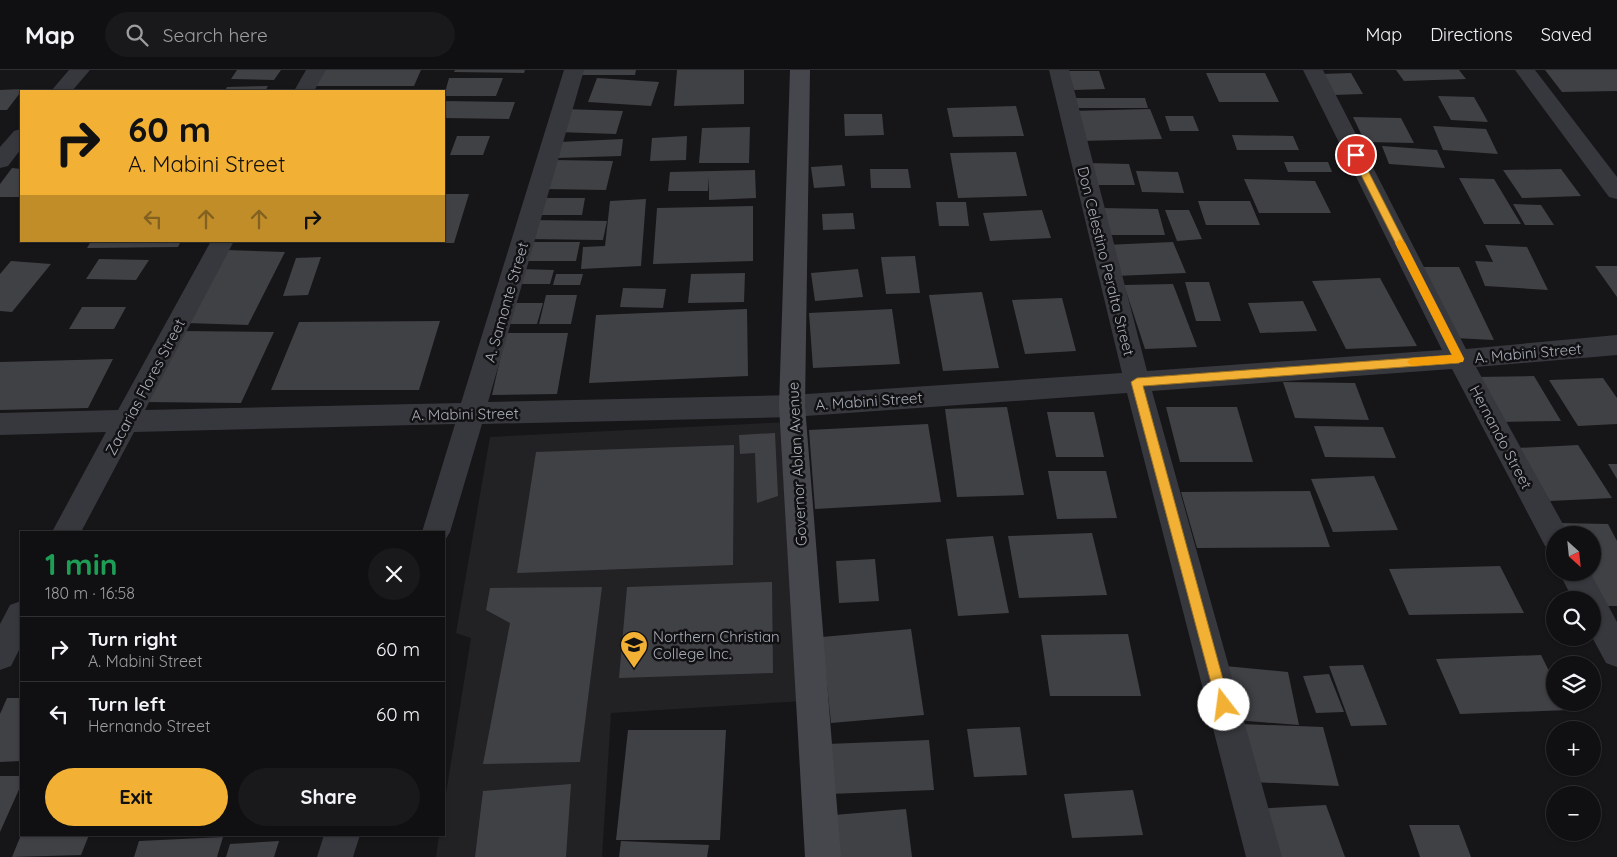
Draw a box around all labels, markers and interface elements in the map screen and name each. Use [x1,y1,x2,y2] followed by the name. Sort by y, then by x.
[105,12,455,57] search box
[25,20,75,50] text: Map
[123,21,151,49] icon: search
[163,23,268,47] text: Search here
[1365,23,1402,46] text: Map
[1430,23,1513,46] text: Directions
[1541,23,1592,46] text: Saved
[128,107,211,151] text: 60 m
[45,110,110,175] icon: right
[1335,134,1377,176] pin
[1342,141,1370,169] icon: arrive
[128,150,285,178] text: A. Mabini Street
[1073,164,1139,358] street label: Don Celestino Peralta Street
[139,205,167,233] icon: left
[192,205,220,233] icon: ahead
[245,205,273,233] icon: ahead
[298,205,326,233] icon: right
[480,240,532,364] street label: A. Samonte Street
[101,316,189,458] street label: Zacarias Flores Street
[1474,339,1582,367] street label: A. Mabini Street
[783,381,811,547] street label: Governor Ablan Avenue
[1466,382,1536,492] street label: Hernando Street
[815,388,923,414] street label: A. Mabini Street
[411,404,519,424] street label: A. Mabini Street
[1546,526,1601,581] north arrow
[1546,526,1601,841] map controls
[45,545,118,583] text: 1 min
[368,548,420,600] button: close
[45,583,135,603] text: 180 m · 16:58
[1546,591,1601,646] button: search
[88,627,177,651] text: Turn right
[653,627,780,663] place label: Northern Christian College Inc.
[619,630,649,669] school or university icon: Northern Christian College Inc.
[45,635,73,663] icon: right
[376,637,420,661] text: 60 m
[88,651,202,671] text: A. Mabini Street
[1546,656,1601,711] button: layers
[1197,678,1249,730] position arrow
[88,692,166,716] text: Turn left
[45,700,73,728] icon: left
[376,702,420,726] text: 60 m
[88,716,210,736] text: Hernando Street
[1546,721,1601,776] button: +
[45,768,228,826] button: Exit
[238,768,420,826] button: Share
[1546,786,1601,841] button: −

